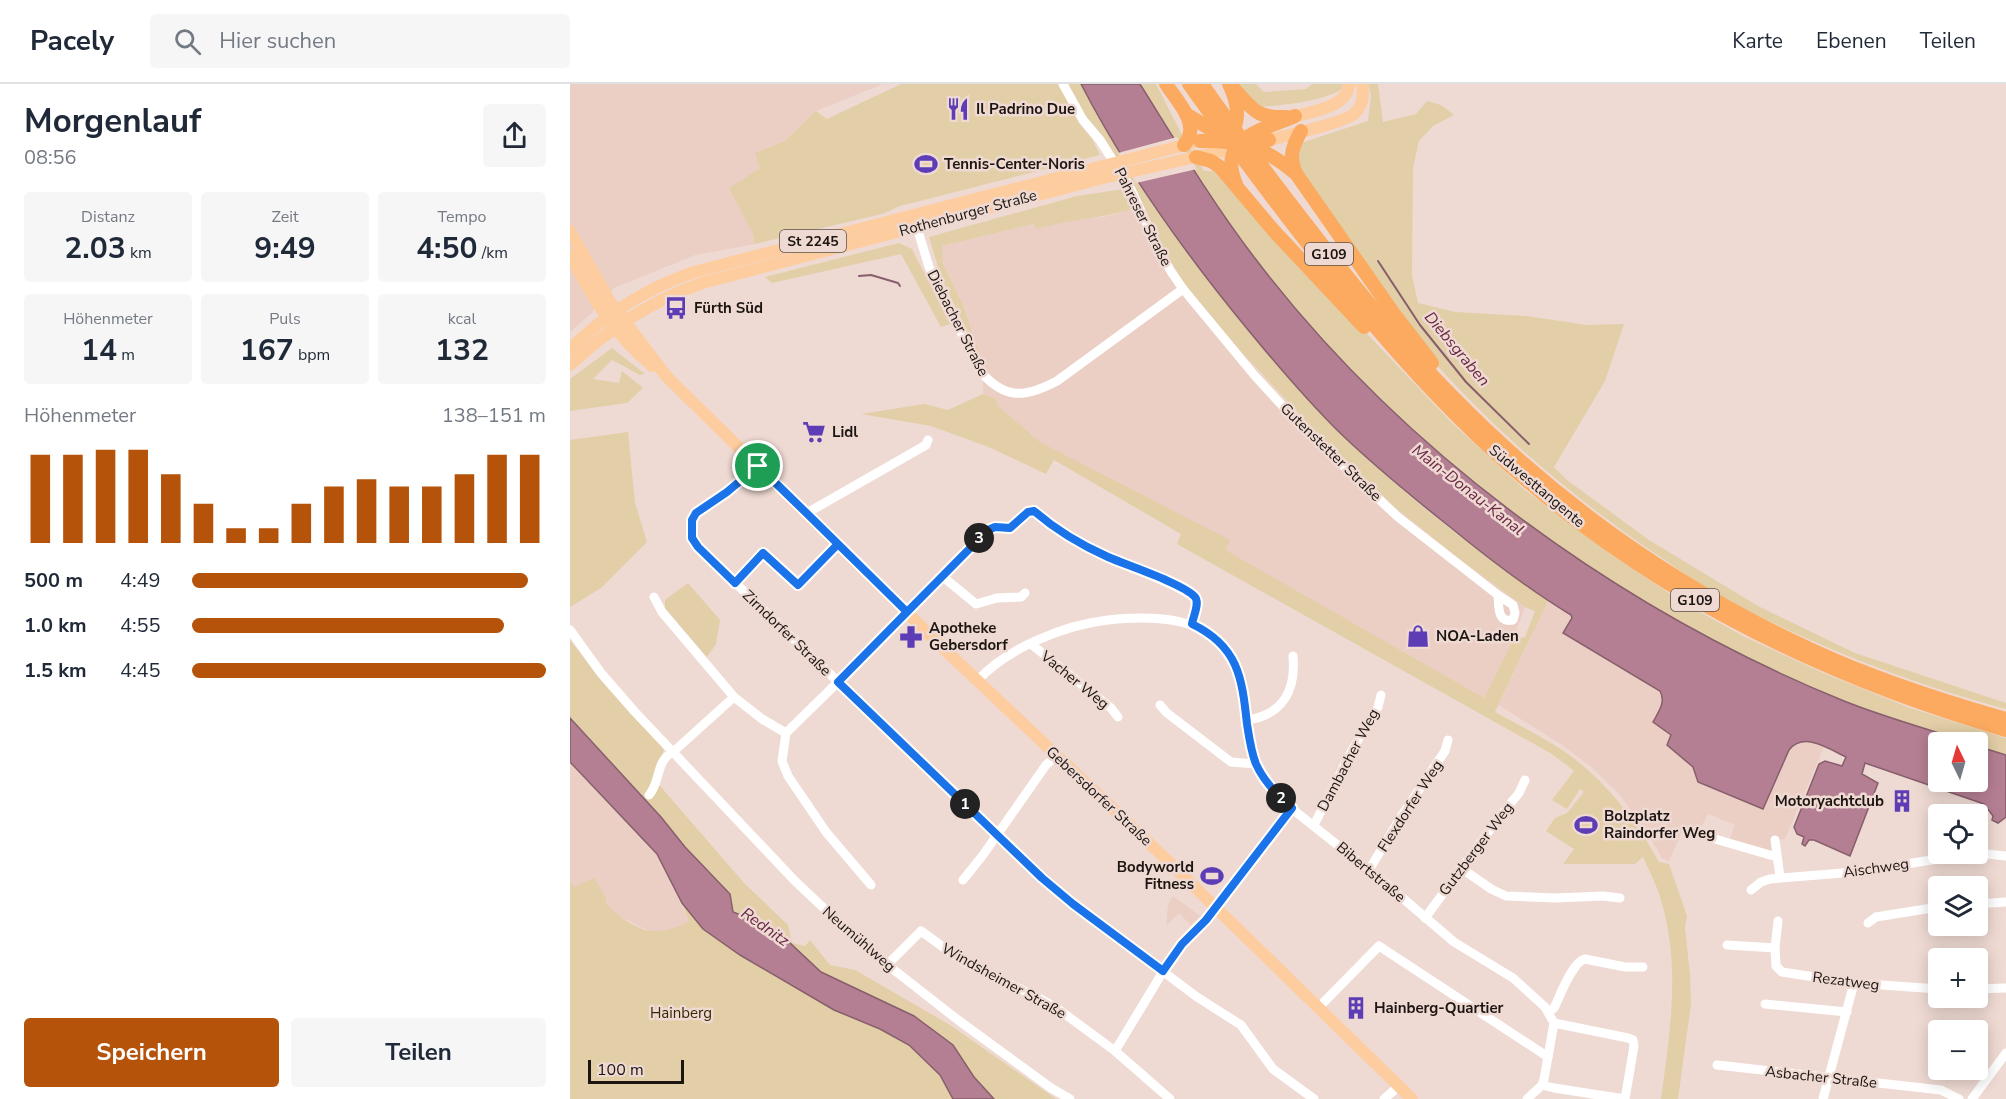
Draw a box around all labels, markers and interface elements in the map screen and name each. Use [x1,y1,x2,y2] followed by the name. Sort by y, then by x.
[150,14,570,68] search box
[30,22,114,60] text: Pacely
[171,25,204,58] icon: search
[219,26,336,56] text: Hier suchen
[1732,27,1783,55] text: Karte
[1816,27,1887,55] text: Ebenen
[1920,27,1976,55] text: Teilen
[945,96,971,122] restaurant icon: Il Padrino Due
[24,99,201,144] text: Morgenlauf
[976,99,1075,119] place label: Il Padrino Due
[483,104,546,167] button: share
[24,144,77,171] text: 08:56
[913,151,939,177] sports icon: Tennis-Center-Noris
[944,154,1085,174] place label: Tennis-Center-Noris
[1110,164,1176,270] street label: Pahreser Straße
[897,185,1039,241] street label: Rothenburger Straße
[81,206,135,228] text: Distanz
[271,206,299,228] text: Zeit
[438,206,486,228] text: Tempo
[64,228,126,269] text: 2.03
[254,228,316,269] text: 9:49
[416,228,478,269] text: 4:50
[780,230,846,252] road number: St 2245
[126,242,152,264] text: km
[478,242,508,264] text: /km
[1305,243,1353,265] road number: G109
[923,266,993,380] street label: Diebacher Straße
[663,295,689,321] bus stop icon: Fürth Süd
[694,298,763,318] place label: Fürth Süd
[1419,307,1495,391] water label: Diebsgraben
[63,308,153,330] text: Höhenmeter
[269,308,301,330] text: Puls
[448,308,476,330] text: kcal
[81,330,117,371] text: 14
[240,330,294,371] text: 167
[435,330,489,371] text: 132
[117,344,135,366] text: m
[294,344,330,366] text: bpm
[1276,398,1386,506] street label: Gutenstetter Straße
[24,402,136,429] text: Höhenmeter
[442,402,546,429] text: 138–151 m
[801,419,827,445] supermarket icon: Lidl
[832,422,858,442] place label: Lidl
[1407,439,1529,541] water label: Main-Donau-Kanal
[732,440,783,491] pin
[1485,440,1589,532] street label: Südwesttangente
[741,449,774,482] icon: arrive
[964,523,994,553] pin: 3
[974,527,984,549] text: 3
[24,567,83,594] text: 500 m
[120,567,161,594] text: 4:49
[738,586,836,680] street label: Zirndorfer Straße
[1671,589,1719,611] road number: G109
[24,612,87,639] text: 1.0 km
[120,612,161,639] text: 4:55
[929,618,1008,655] place label: Apotheke Gebersdorf
[1405,623,1431,649] shop icon: NOA-Laden
[898,624,924,650] pharmacy icon: Apotheke Gebersdorf
[1436,626,1519,646] place label: NOA-Laden
[1036,646,1113,714] street label: Vacher Weg
[24,657,87,684] text: 1.5 km
[120,657,161,684] text: 4:45
[1312,705,1384,815] street label: Dambacher Weg
[1928,732,1988,792] north arrow
[1928,732,1988,1080] map controls
[1042,742,1156,850] street label: Gebersdorfer Straße
[1373,756,1447,856] street label: Flexdorfer Weg
[1266,783,1296,813] pin: 2
[1276,787,1286,809] text: 2
[1889,788,1915,814] building icon: Motoryachtclub
[950,789,980,819] pin: 1
[1775,791,1884,811] place label: Motoryachtclub
[960,793,970,815] text: 1
[1434,798,1518,900] street label: Gutzberger Weg
[1928,804,1988,864] button: locate
[1604,806,1715,843] place label: Bolzplatz Raindorfer Weg
[1573,812,1599,838] sports icon: Bolzplatz Raindorfer Weg
[1332,837,1410,907] street label: Bibertstraße
[1842,853,1910,883] street label: Aischweg
[1117,857,1194,894] place label: Bodyworld Fitness
[1199,863,1225,889] sports icon: Bodyworld Fitness
[1928,876,1988,936] button: layers
[736,902,794,952] water label: Rednitz
[818,902,900,976] street label: Neumühlweg
[938,938,1070,1024] street label: Windsheimer Straße
[1928,948,1988,1008] button: +
[1811,967,1881,995] street label: Rezatweg
[1343,995,1369,1021] building icon: Hainberg-Quartier
[1374,998,1504,1018] place label: Hainberg-Quartier
[650,1003,712,1023] park label: Hainberg
[24,1018,279,1087] button: Speichern
[291,1018,546,1087] button: Teilen
[1928,1020,1988,1080] button: −
[588,1057,684,1084] scale bar
[597,1059,644,1081] text: 100 m
[1764,1061,1878,1093] street label: Asbacher Straße

